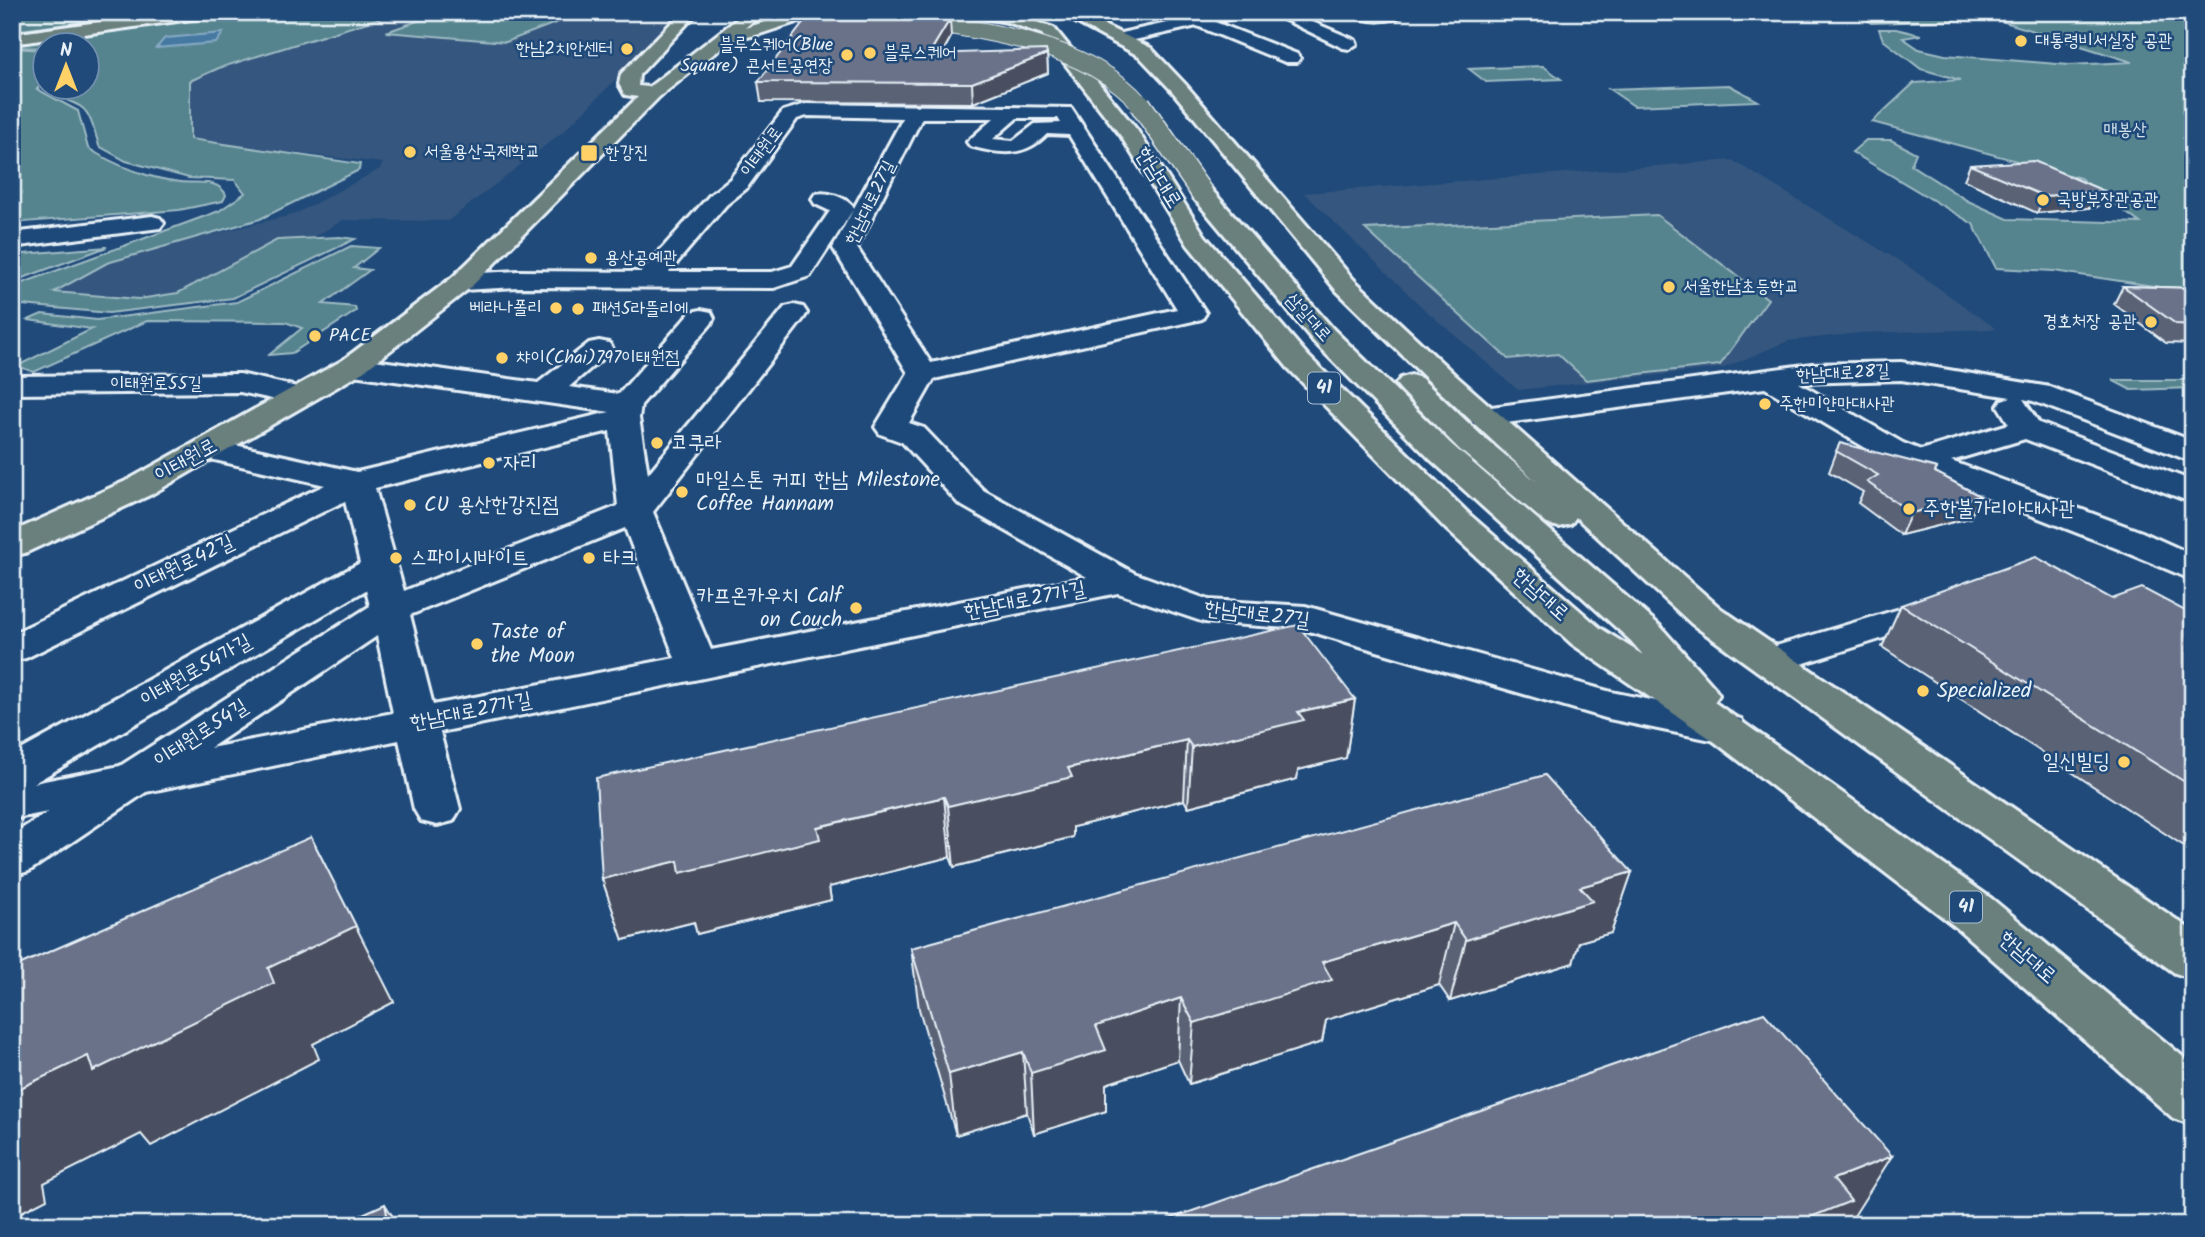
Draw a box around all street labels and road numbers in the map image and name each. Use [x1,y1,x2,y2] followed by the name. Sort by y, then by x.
[733,120,791,184] street label: 이태원로
[1126,141,1190,215] street label: 한남대로
[838,155,904,250] street label: 한남대로27길
[1278,287,1338,349] street label: 삼일대로
[1795,357,1891,391] street label: 한남대로28길
[110,370,202,399] street label: 이태원로55길
[1308,372,1340,404] road number: 41
[148,430,224,492] street label: 이태원로
[128,526,240,604] street label: 이태원로42길
[1504,560,1576,630] street label: 한남대로
[961,573,1089,629] street label: 한남대로27가길
[1202,592,1312,638] street label: 한남대로27길
[134,626,258,716] street label: 이태원로54가길
[407,684,535,740] street label: 한남대로27가길
[147,691,255,777] street label: 이태원로54길
[1950,892,1982,923] road number: 41
[1991,923,2063,993] street label: 한남대로

